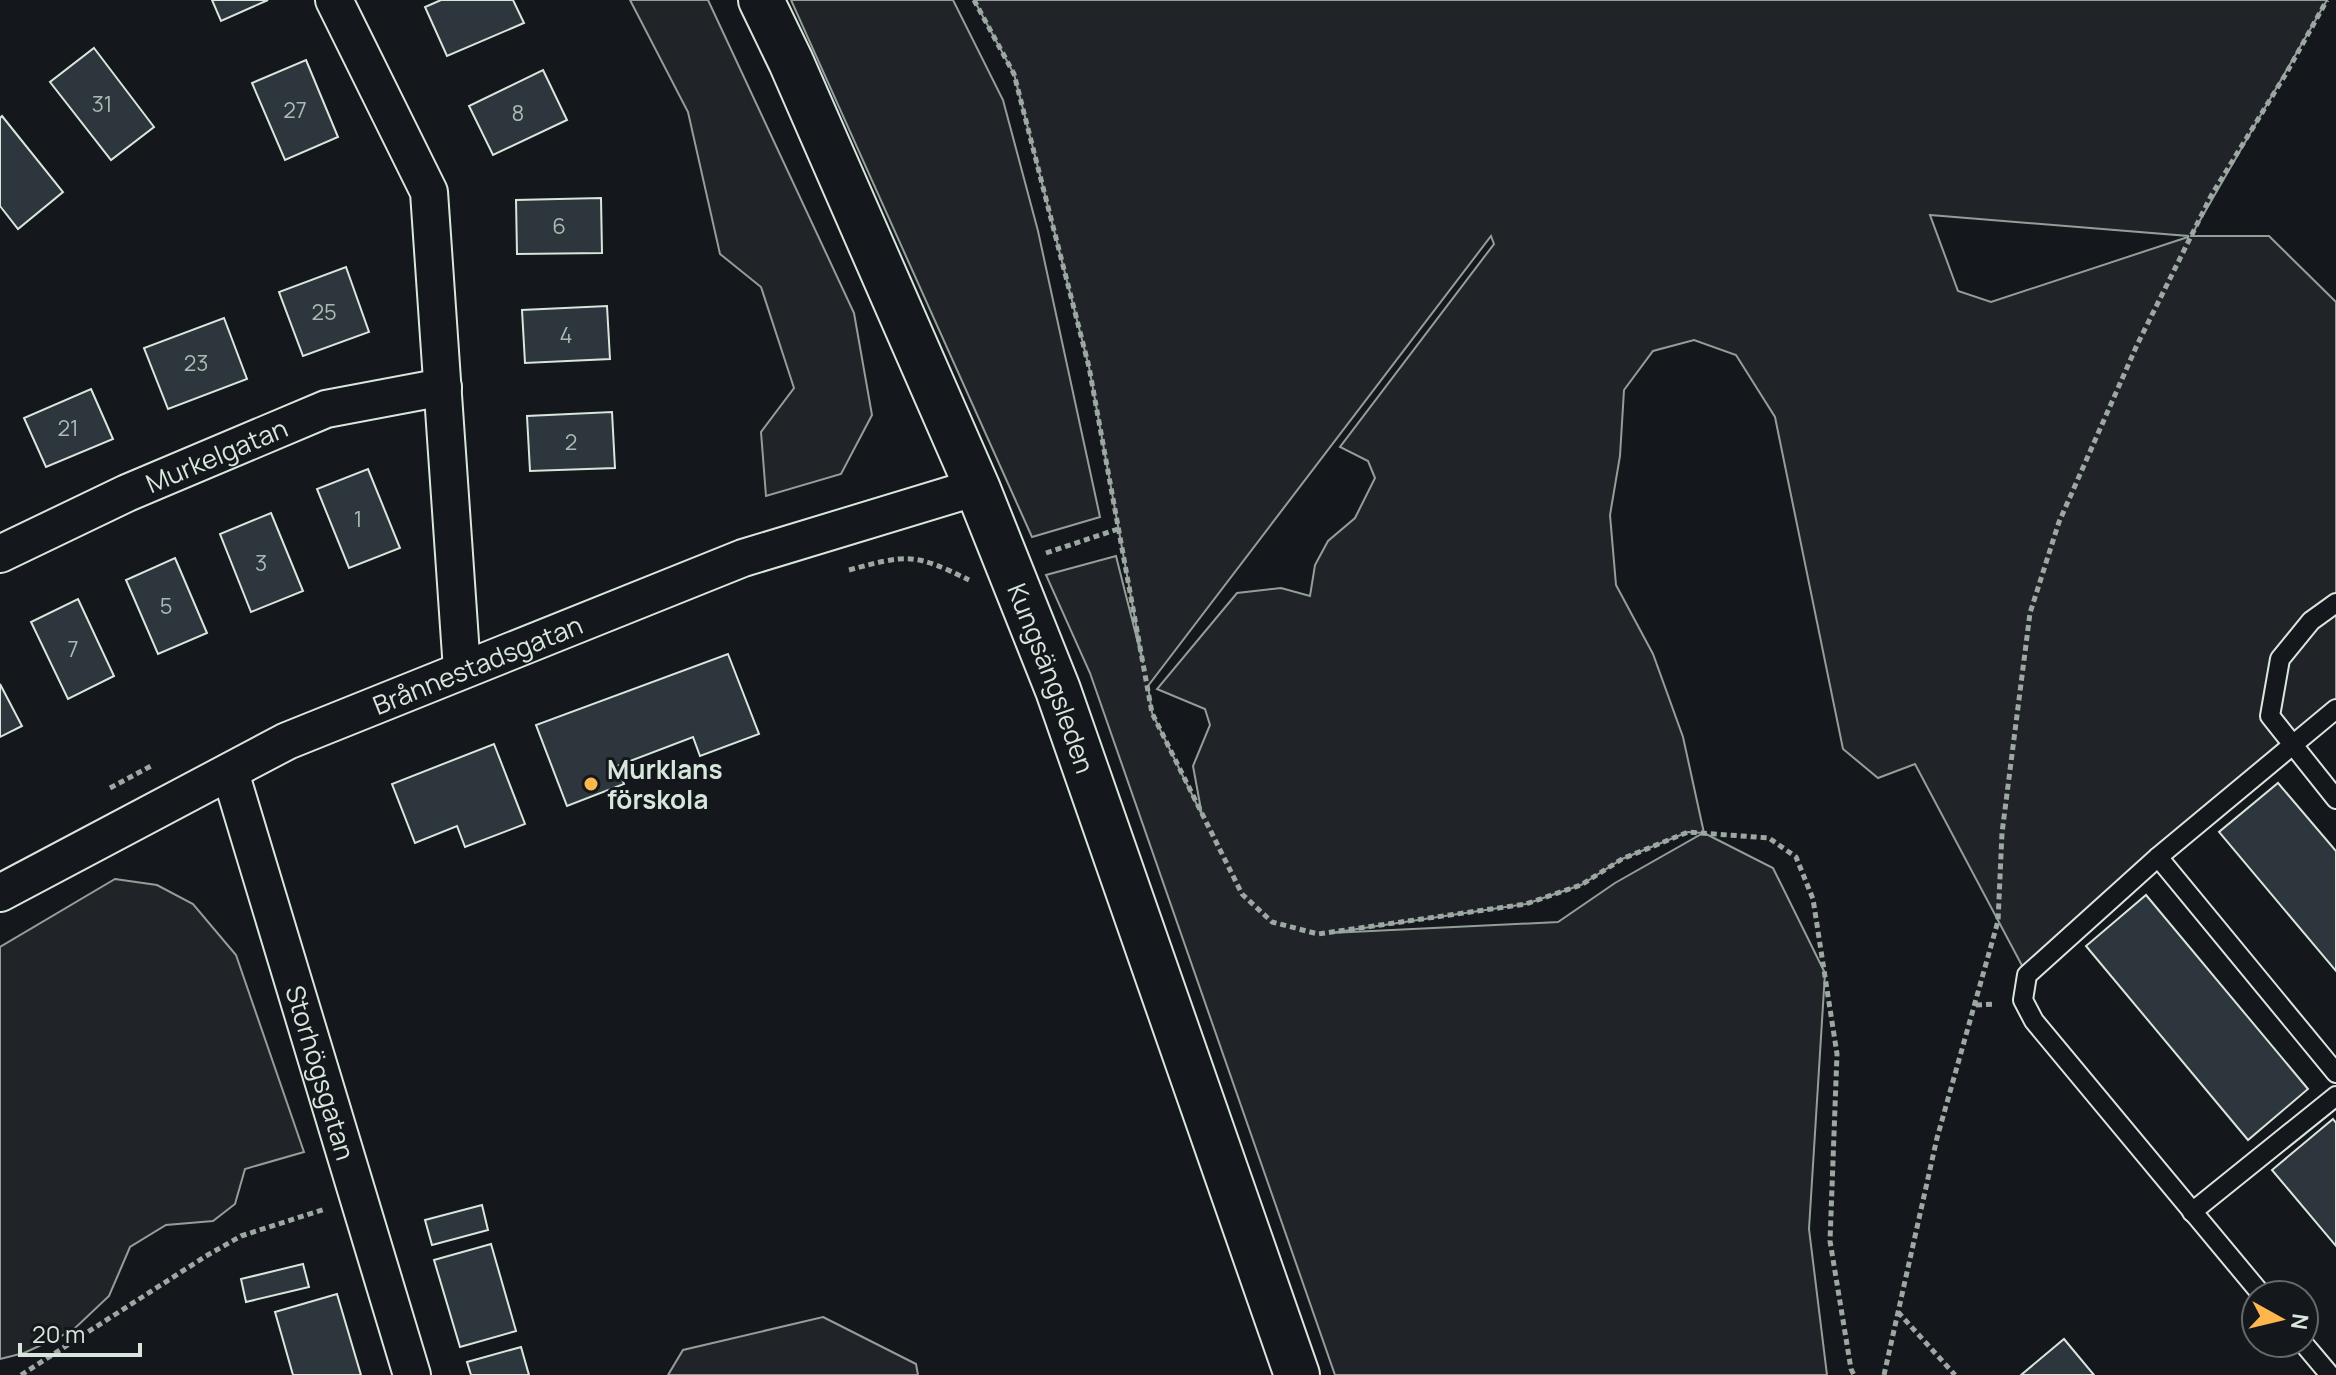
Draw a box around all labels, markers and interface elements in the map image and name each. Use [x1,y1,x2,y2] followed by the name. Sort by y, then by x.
[92,89,112,119] house number: 31
[283,95,307,125] house number: 27
[512,98,524,128] house number: 8
[552,211,566,241] house number: 6
[311,297,337,327] house number: 25
[560,320,572,350] house number: 4
[184,348,208,378] house number: 23
[140,409,293,501] street label: Murkelgatan
[57,413,79,443] house number: 21
[565,427,577,457] house number: 2
[354,504,362,534] house number: 1
[255,548,267,578] house number: 3
[999,578,1104,778] street label: Kungsängsleden
[160,591,172,621] house number: 5
[367,606,588,723] street label: Brånnestadsgatan
[67,634,79,664] house number: 7
[607,751,722,817] place label: Murklans förskola
[582,775,600,793] marker: Murklans förskola
[277,981,364,1164] street label: Storhögsgatan
[2240,1279,2320,1359] north arrow
[20,1307,140,1357] scale bar
[2284,1312,2316,1332] text: N
[32,1317,85,1350] text: 20 m

